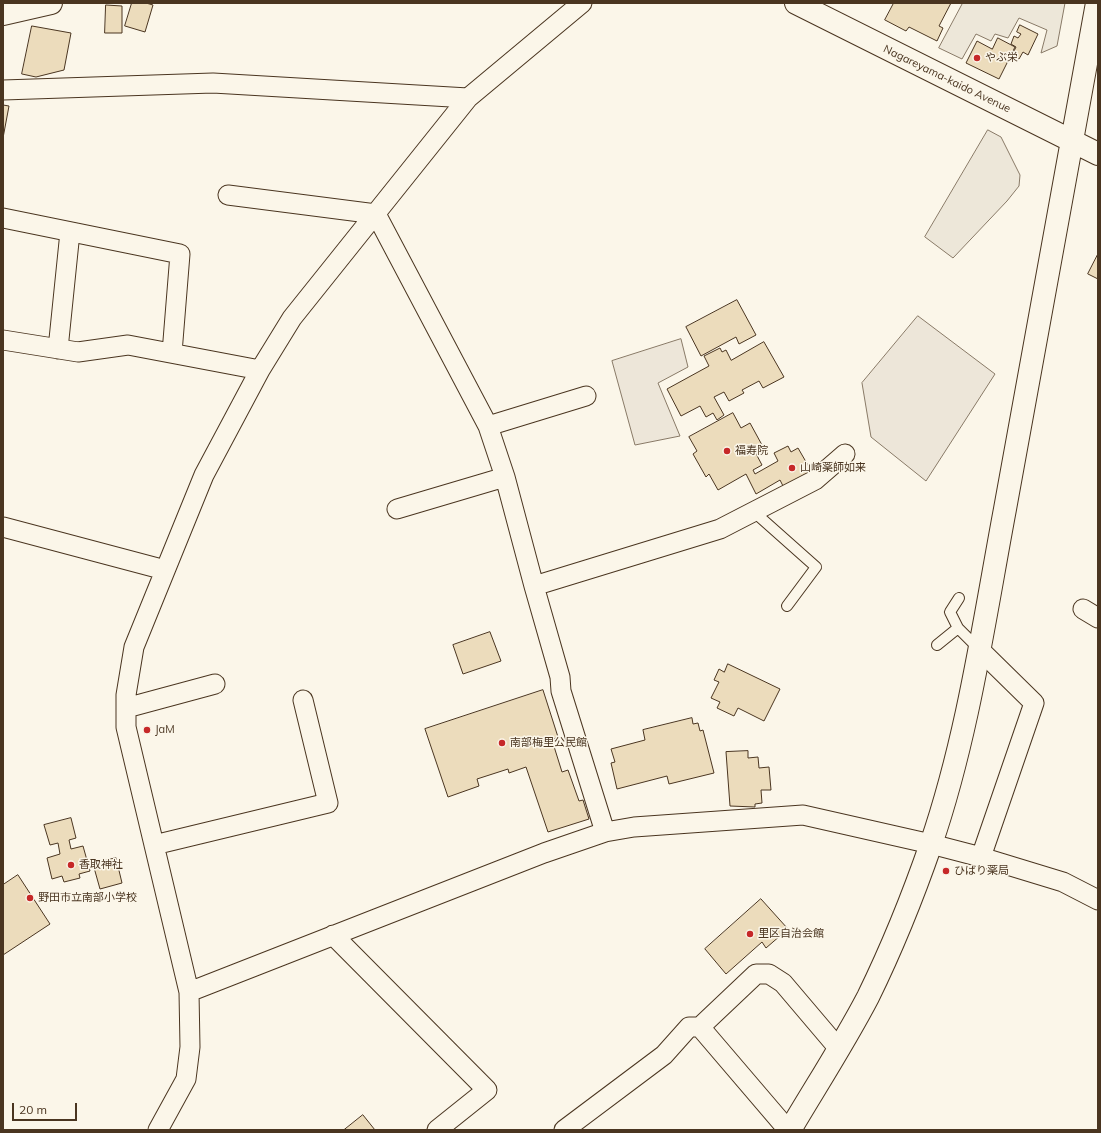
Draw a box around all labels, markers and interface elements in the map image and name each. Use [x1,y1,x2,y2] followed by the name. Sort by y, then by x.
[881,42,1013,116] street label: Nagareyama-kaido Avenue
[985,51,1018,65] place label: やぶ栄
[972,53,982,63] marker: やぶ栄
[735,444,768,458] place label: 福寿院
[722,446,732,456] marker: 福寿院
[800,461,866,475] place label: 山崎薬師如来
[787,463,797,473] marker: 山崎薬師如来
[155,723,175,737] place label: JaM
[142,725,152,735] marker: JaM
[510,736,587,750] place label: 南部梅里公民館
[497,738,507,748] marker: 南部梅里公民館
[79,858,123,872] place label: 香取神社
[66,860,76,870] marker: 香取神社
[954,864,1009,878] place label: ひばり薬局
[941,866,951,876] marker: ひばり薬局
[38,891,137,905] place label: 野田市立南部小学校
[25,893,35,903] marker: 野田市立南部小学校
[758,927,824,941] place label: 里区自治会館
[745,929,755,939] marker: 里区自治会館
[14,1095,79,1121] scale bar
[19,1102,47,1117] text: 20 m

